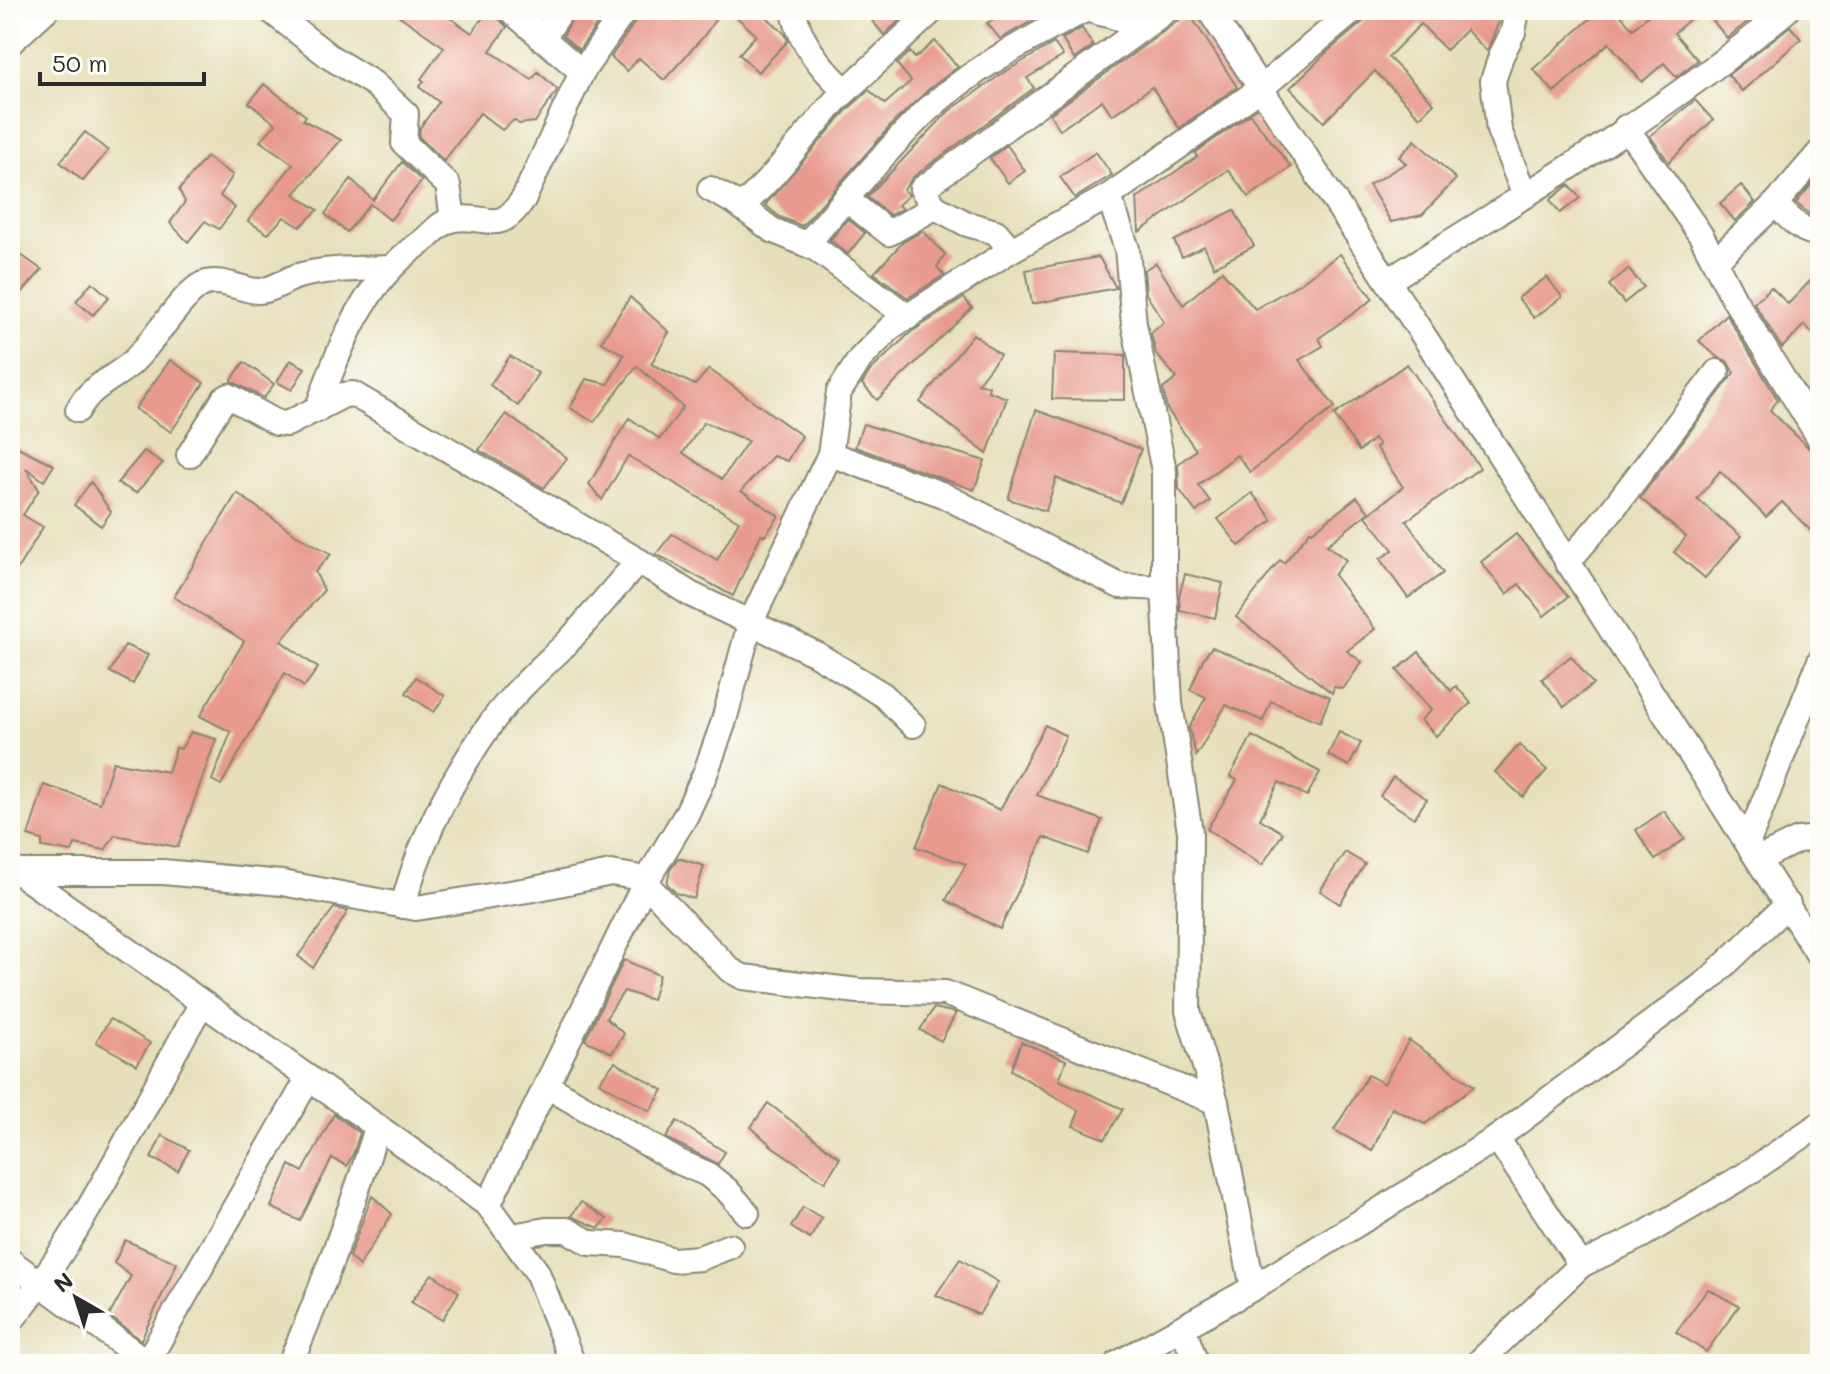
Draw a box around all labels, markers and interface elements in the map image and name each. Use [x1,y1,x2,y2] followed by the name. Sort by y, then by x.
[40,36,204,86] scale bar
[52,47,108,78] text: 50 m
[36,1258,116,1338] north arrow
[47,1266,79,1299] text: N

